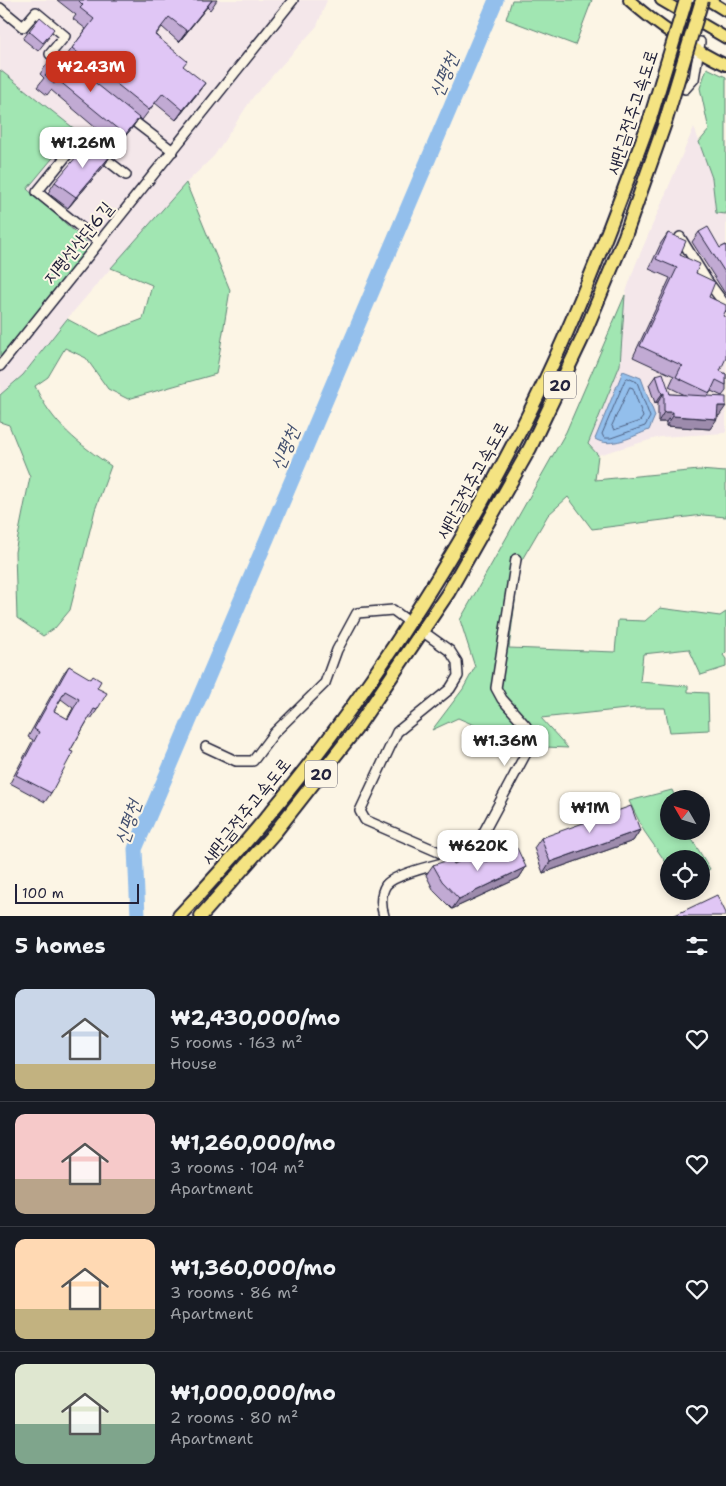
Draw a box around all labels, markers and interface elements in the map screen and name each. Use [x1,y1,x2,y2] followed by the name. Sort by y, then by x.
[600,46,664,178] street label: 새만금전주고속도로
[423,48,465,101] water label: 신평천
[50,51,132,93] pin: ₩2.43M
[57,56,125,77] text: ₩2.43M
[42,126,124,169] pin: ₩1.26M
[51,132,115,153] text: ₩1.26M
[37,196,119,289] street label: 지평선산단6길
[544,372,576,398] road number: 20
[430,417,514,543] street label: 새만금전주고속도로
[264,421,306,474] water label: 신평천
[464,724,546,767] pin: ₩1.36M
[472,730,538,751] text: ₩1.36M
[196,753,296,869] street label: 새만금전주고속도로
[305,761,337,788] road number: 20
[660,790,710,840] north arrow
[660,790,710,900] map controls
[566,792,614,834] pin: ₩1M
[108,795,147,848] water label: 신평천
[570,797,610,818] text: ₩1M
[443,830,513,872] pin: ₩620K
[448,835,508,856] text: ₩620K
[660,850,710,900] button: locate
[15,881,139,904] scale bar
[22,884,64,902] text: 100 m
[15,932,106,960] text: 5 homes
[683,932,711,960] icon: filters
[170,1004,340,1032] text: ₩2,430,000/mo
[55,1009,115,1069] icon: home
[683,1025,711,1053] icon: heart
[170,1032,303,1053] text: 5 rooms · 163 m²
[170,1053,217,1074] text: House
[170,1129,336,1157] text: ₩1,260,000/mo
[55,1134,115,1194] icon: home
[683,1150,711,1178] icon: heart
[170,1157,305,1178] text: 3 rooms · 104 m²
[170,1178,253,1199] text: Apartment
[170,1254,336,1282] text: ₩1,360,000/mo
[55,1259,115,1319] icon: home
[683,1275,711,1303] icon: heart
[170,1282,298,1303] text: 3 rooms · 86 m²
[170,1303,253,1324] text: Apartment
[170,1379,336,1407] text: ₩1,000,000/mo
[55,1384,115,1444] icon: home
[683,1400,711,1428] icon: heart
[170,1407,298,1428] text: 2 rooms · 80 m²
[170,1428,253,1449] text: Apartment

